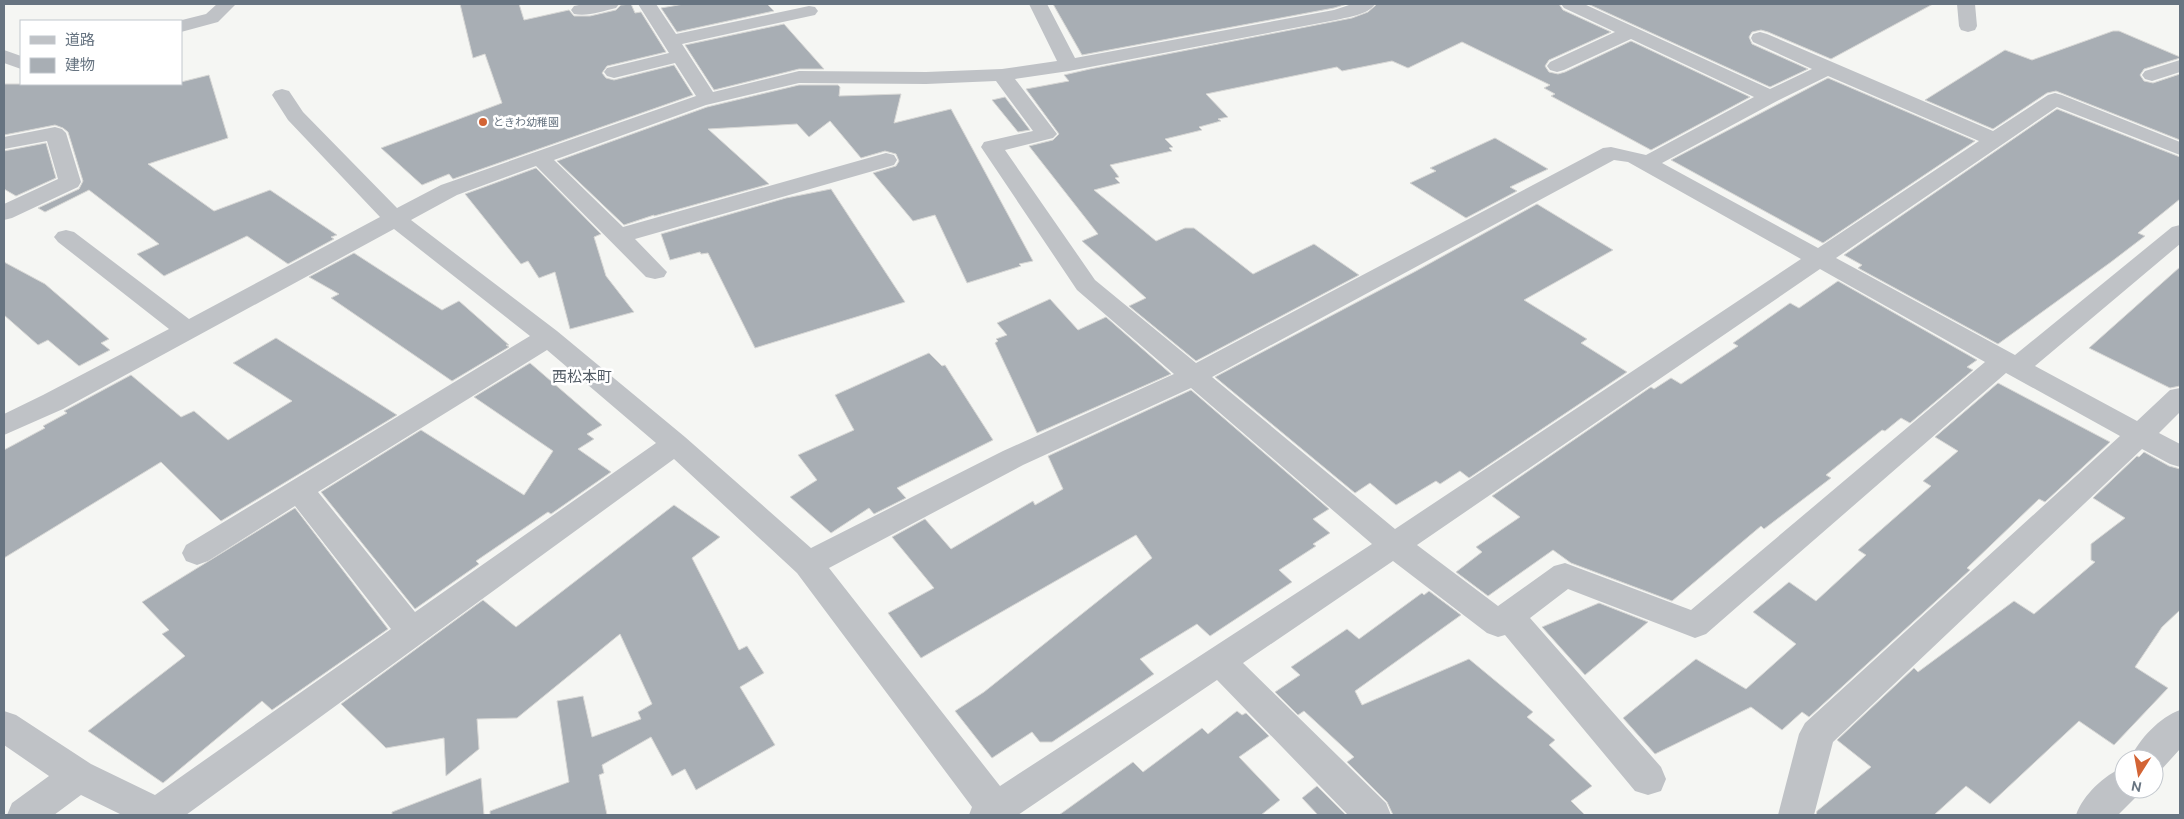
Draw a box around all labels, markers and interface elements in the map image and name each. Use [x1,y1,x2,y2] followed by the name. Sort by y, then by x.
[20,20,182,85] legend
[65,31,95,48] text: 道路
[65,56,95,73] text: 建物
[477,116,489,128] marker: ときわ幼稚園
[493,116,559,128] place label: ときわ幼稚園
[552,368,612,385] district label: 西松本町
[2114,749,2164,799] north arrow
[2130,778,2143,796] text: N

